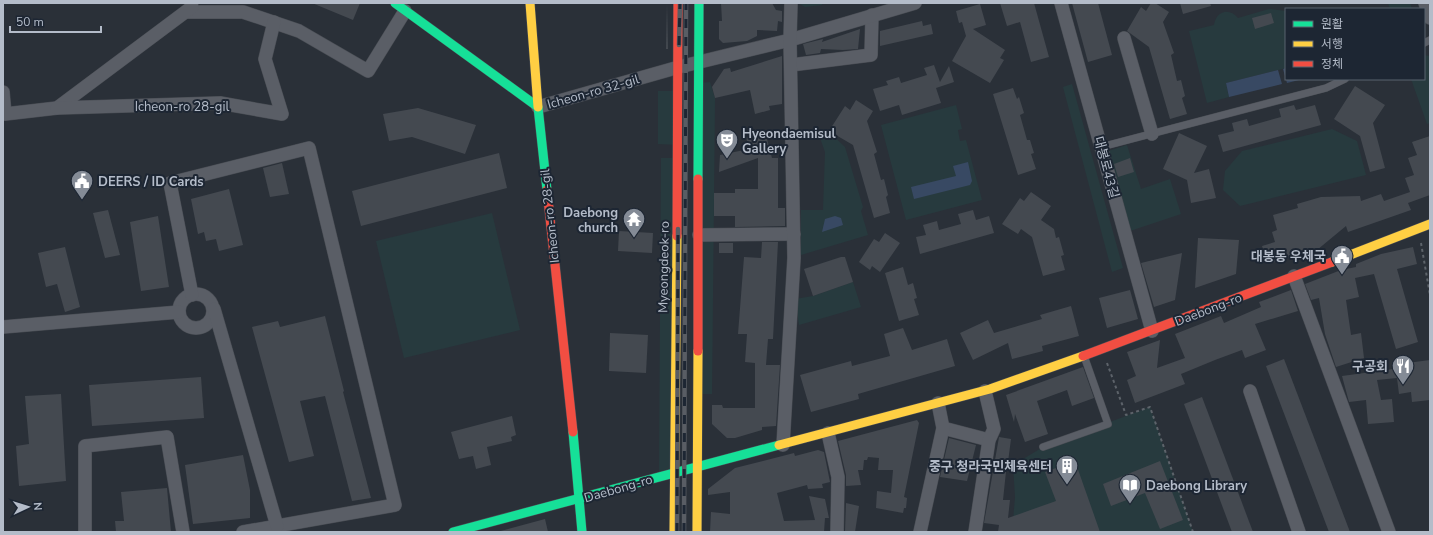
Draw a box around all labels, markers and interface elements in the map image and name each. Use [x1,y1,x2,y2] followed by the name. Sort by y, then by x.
[10,8,101,34] scale bar
[1285,8,1425,80] legend
[16,14,44,30] text: 50 m
[1321,16,1343,32] text: 원활
[1321,36,1343,52] text: 서행
[1321,56,1343,72] text: 정체
[545,70,641,114] street label: Icheon-ro 32-gil
[135,98,230,116] street label: Icheon-ro 28-gil
[742,125,836,158] place label: Hyeondaemisul Gallery
[714,127,740,160] theatre icon: Hyeondaemisul Gallery
[1089,134,1123,200] street label: 대봉로43길
[69,168,95,201] public building icon: DEERS / ID Cards
[536,168,564,264] street label: Icheon-ro 28-gil
[98,173,204,191] place label: DEERS / ID Cards
[563,204,618,237] place label: Daebong church
[621,206,647,239] temple icon: Daebong church
[654,221,674,313] street label: Myeongdeok-ro
[1329,243,1355,276] public building icon: 대봉동 우체국
[1251,248,1326,266] place label: 대봉동 우체국
[1172,289,1245,331] street label: Daebong-ro
[1390,353,1416,386] restaurant icon: 구공회
[1352,358,1388,376] place label: 구공회
[1054,453,1080,486] building icon: 중구 청라국민체육센터
[929,458,1052,476] place label: 중구 청라국민체육센터
[582,471,655,507] street label: Daebong-ro
[1117,472,1143,505] library icon: Daebong Library
[1146,477,1247,495] place label: Daebong Library
[8,487,48,527] north arrow
[30,502,45,511] text: N

